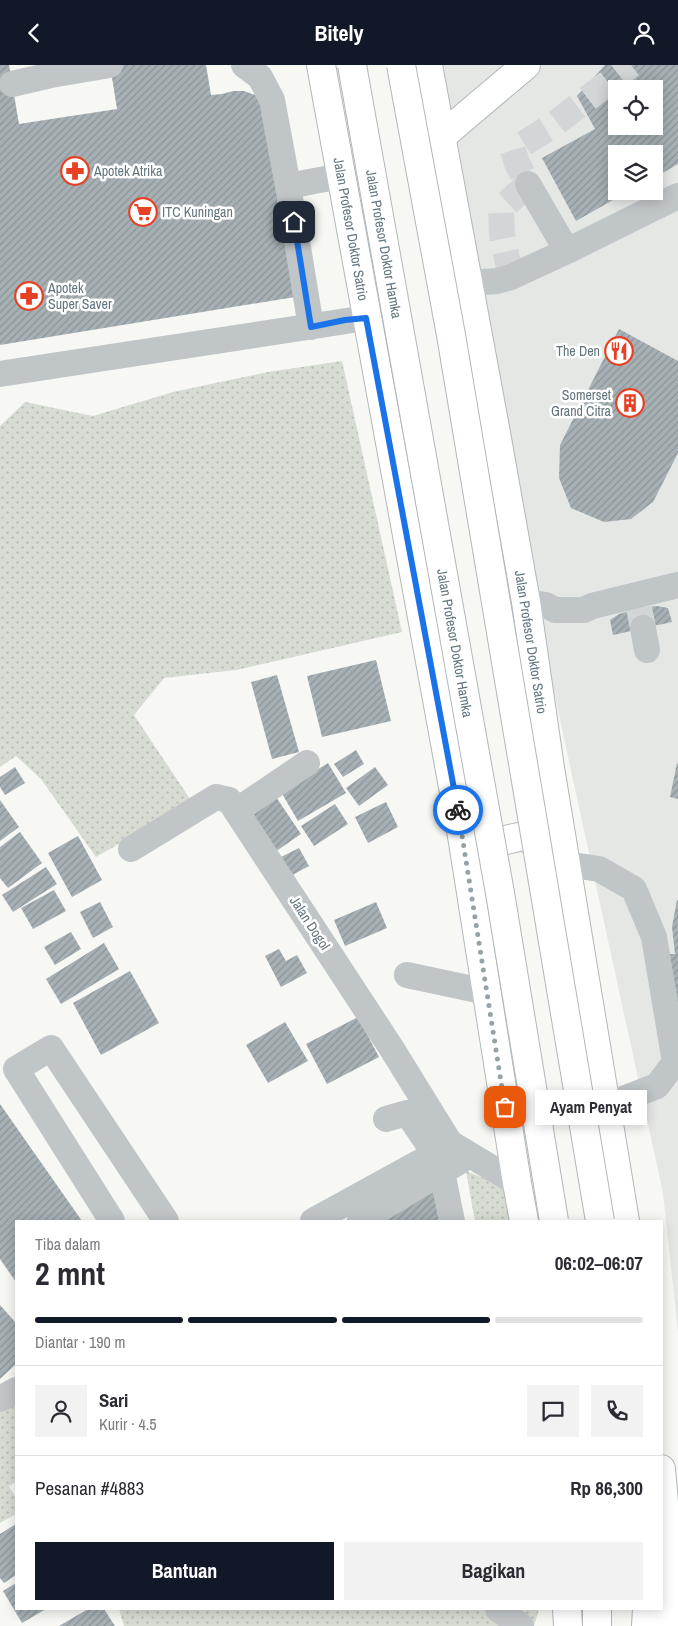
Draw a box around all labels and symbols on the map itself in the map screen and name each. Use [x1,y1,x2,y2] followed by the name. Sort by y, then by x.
[60,156,90,186] pharmacy icon: Apotek Atrika
[330,156,372,302] street label: Jalan Profesor Doktor Satrio
[93,162,163,180] place label: Apotek Atrika
[362,168,406,320] street label: Jalan Profesor Doktor Hamka
[128,197,158,227] supermarket icon: ITC Kuningan
[273,201,315,243] pin
[162,203,233,221] place label: ITC Kuningan
[47,279,112,313] place label: Apotek Super Saver
[14,281,44,311] pharmacy icon: Apotek Super Saver
[604,336,634,366] restaurant icon: The Den
[556,342,600,360] place label: The Den
[551,386,612,420] place label: Somerset Grand Citra
[615,388,645,418] building icon: Somerset Grand Citra
[433,567,477,719] street label: Jalan Profesor Doktor Hamka
[511,569,551,715] street label: Jalan Profesor Doktor Satrio
[433,785,483,835] courier
[286,893,334,953] street label: Jalan Dogol
[484,1086,526,1128] pin
[535,1089,648,1125] callout: Ayam Penyat

